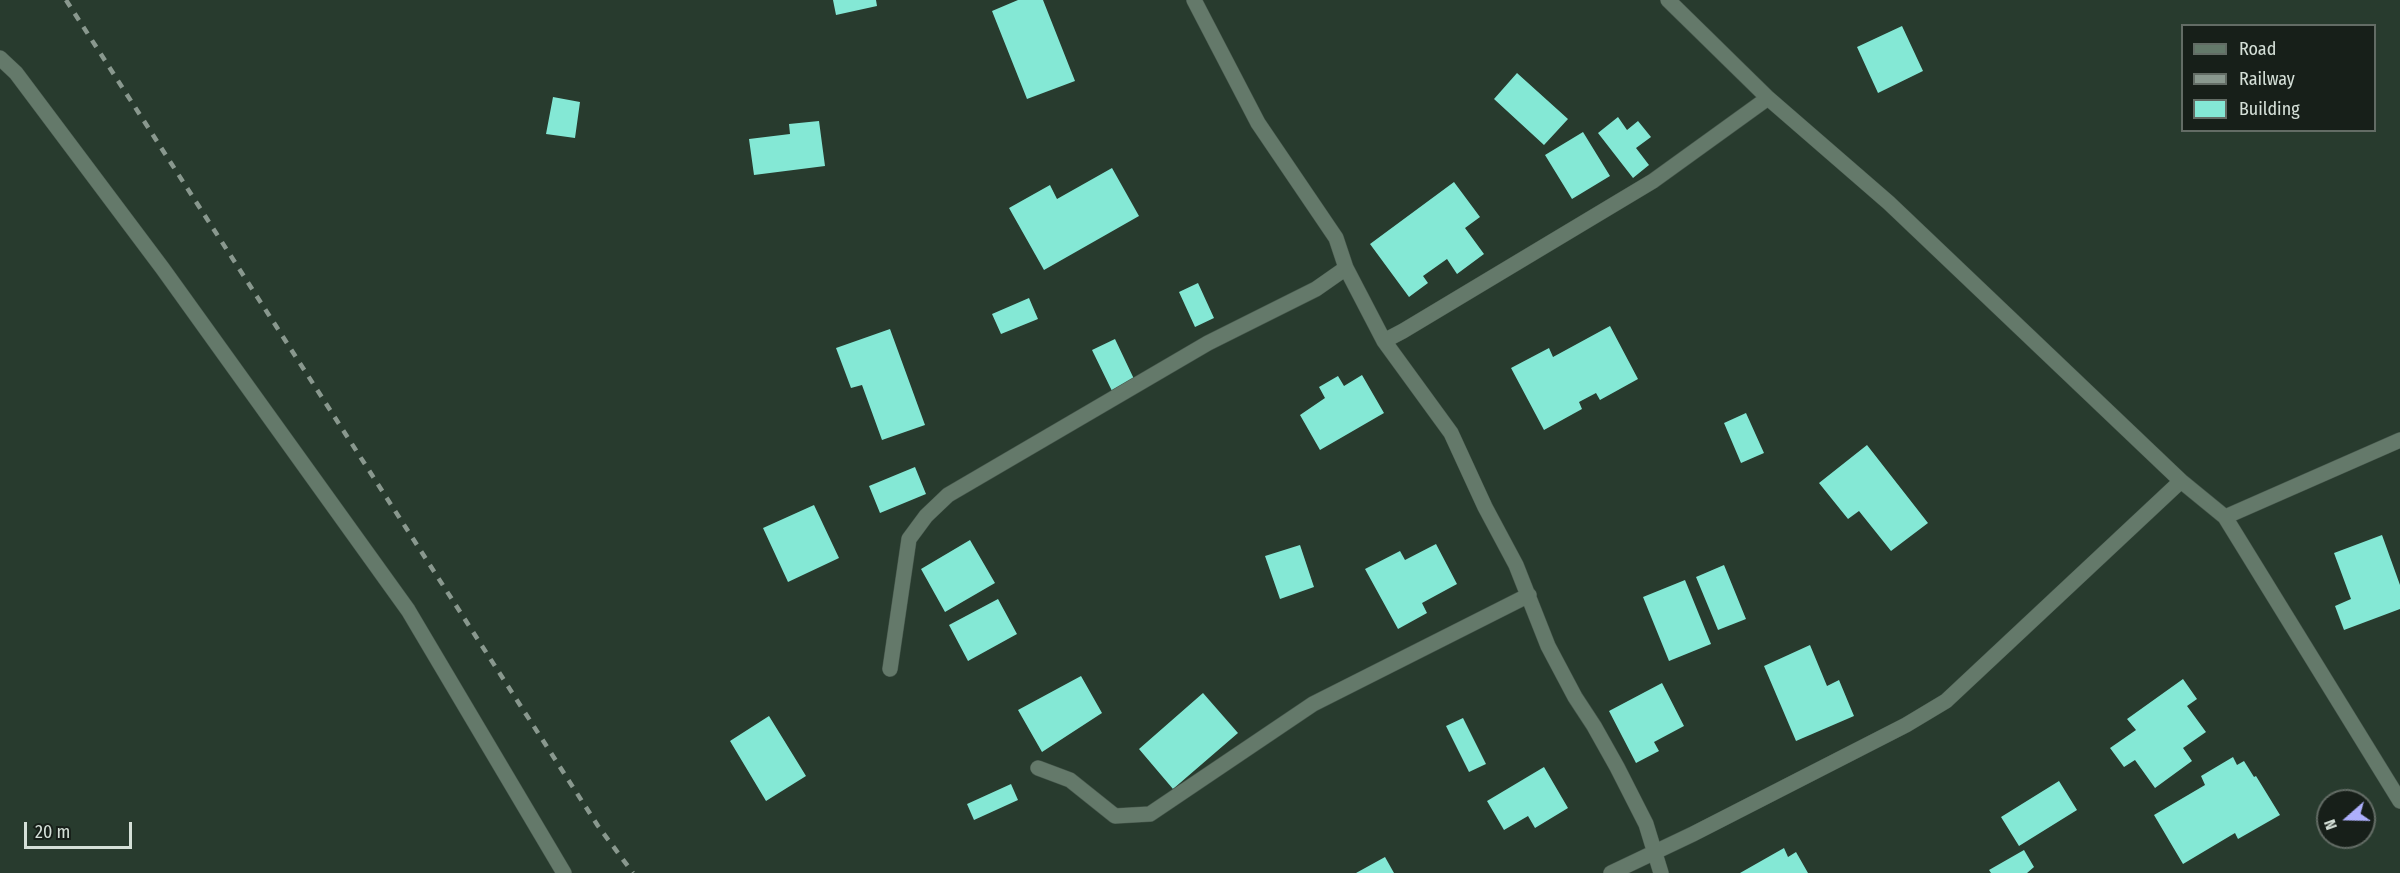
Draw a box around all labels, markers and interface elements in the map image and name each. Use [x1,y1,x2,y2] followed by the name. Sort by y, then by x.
[2181,24,2376,132] legend
[2239,38,2276,60] text: Road
[2239,68,2295,90] text: Railway
[2239,98,2300,120] text: Building
[2316,789,2376,849] north arrow
[27,810,135,848] scale bar
[2320,817,2341,832] text: N
[35,821,70,843] text: 20 m

